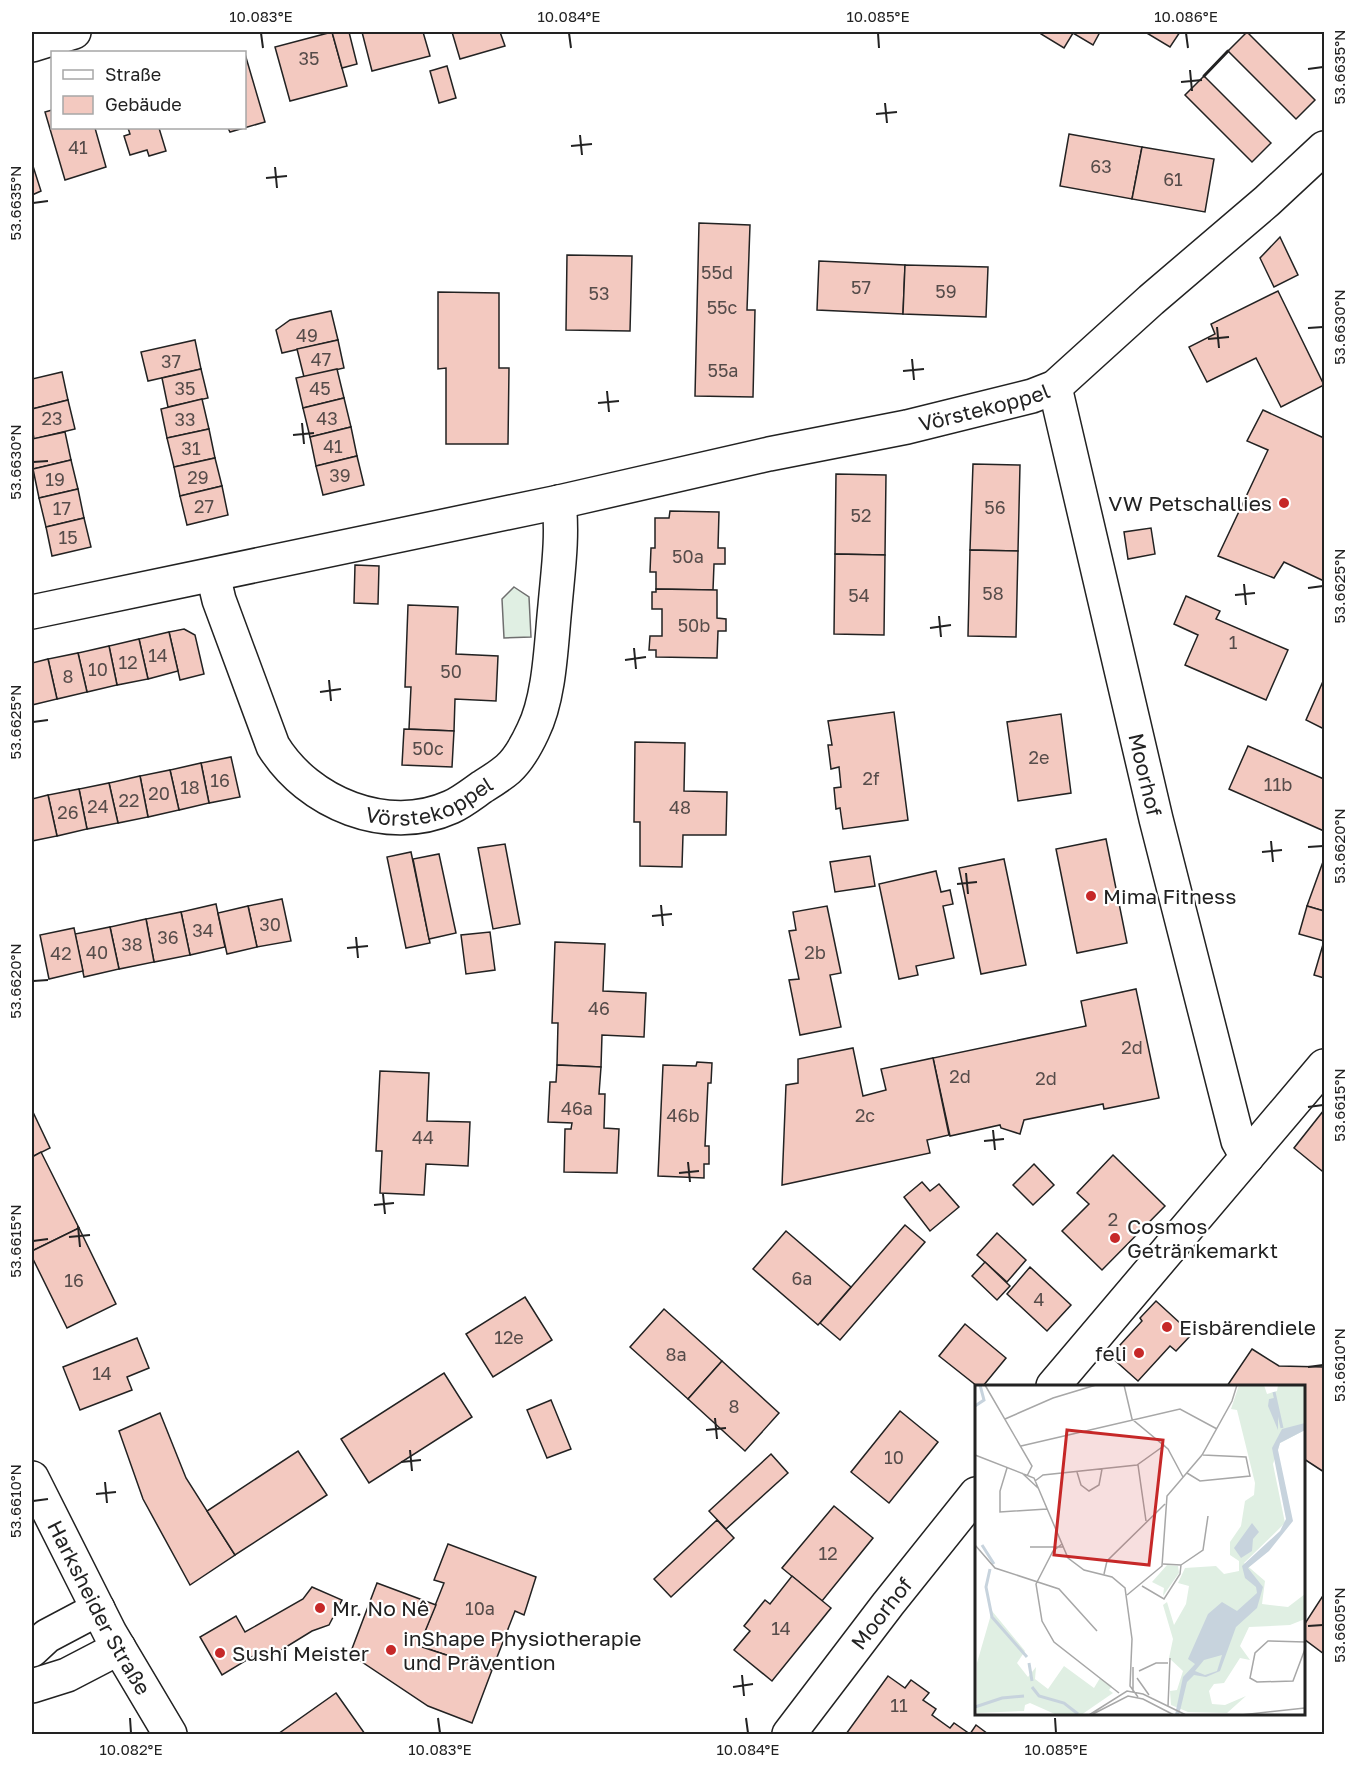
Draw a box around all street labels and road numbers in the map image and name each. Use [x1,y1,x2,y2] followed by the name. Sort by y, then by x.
[916,377,1053,437] street label: Vörstekoppel
[1123,730,1168,819] street label: Moorhof
[363,771,497,831] street label: Vörstekoppel
[42,1516,157,1699] street label: Harksheider Straße
[845,1572,918,1655] street label: Moorhof

